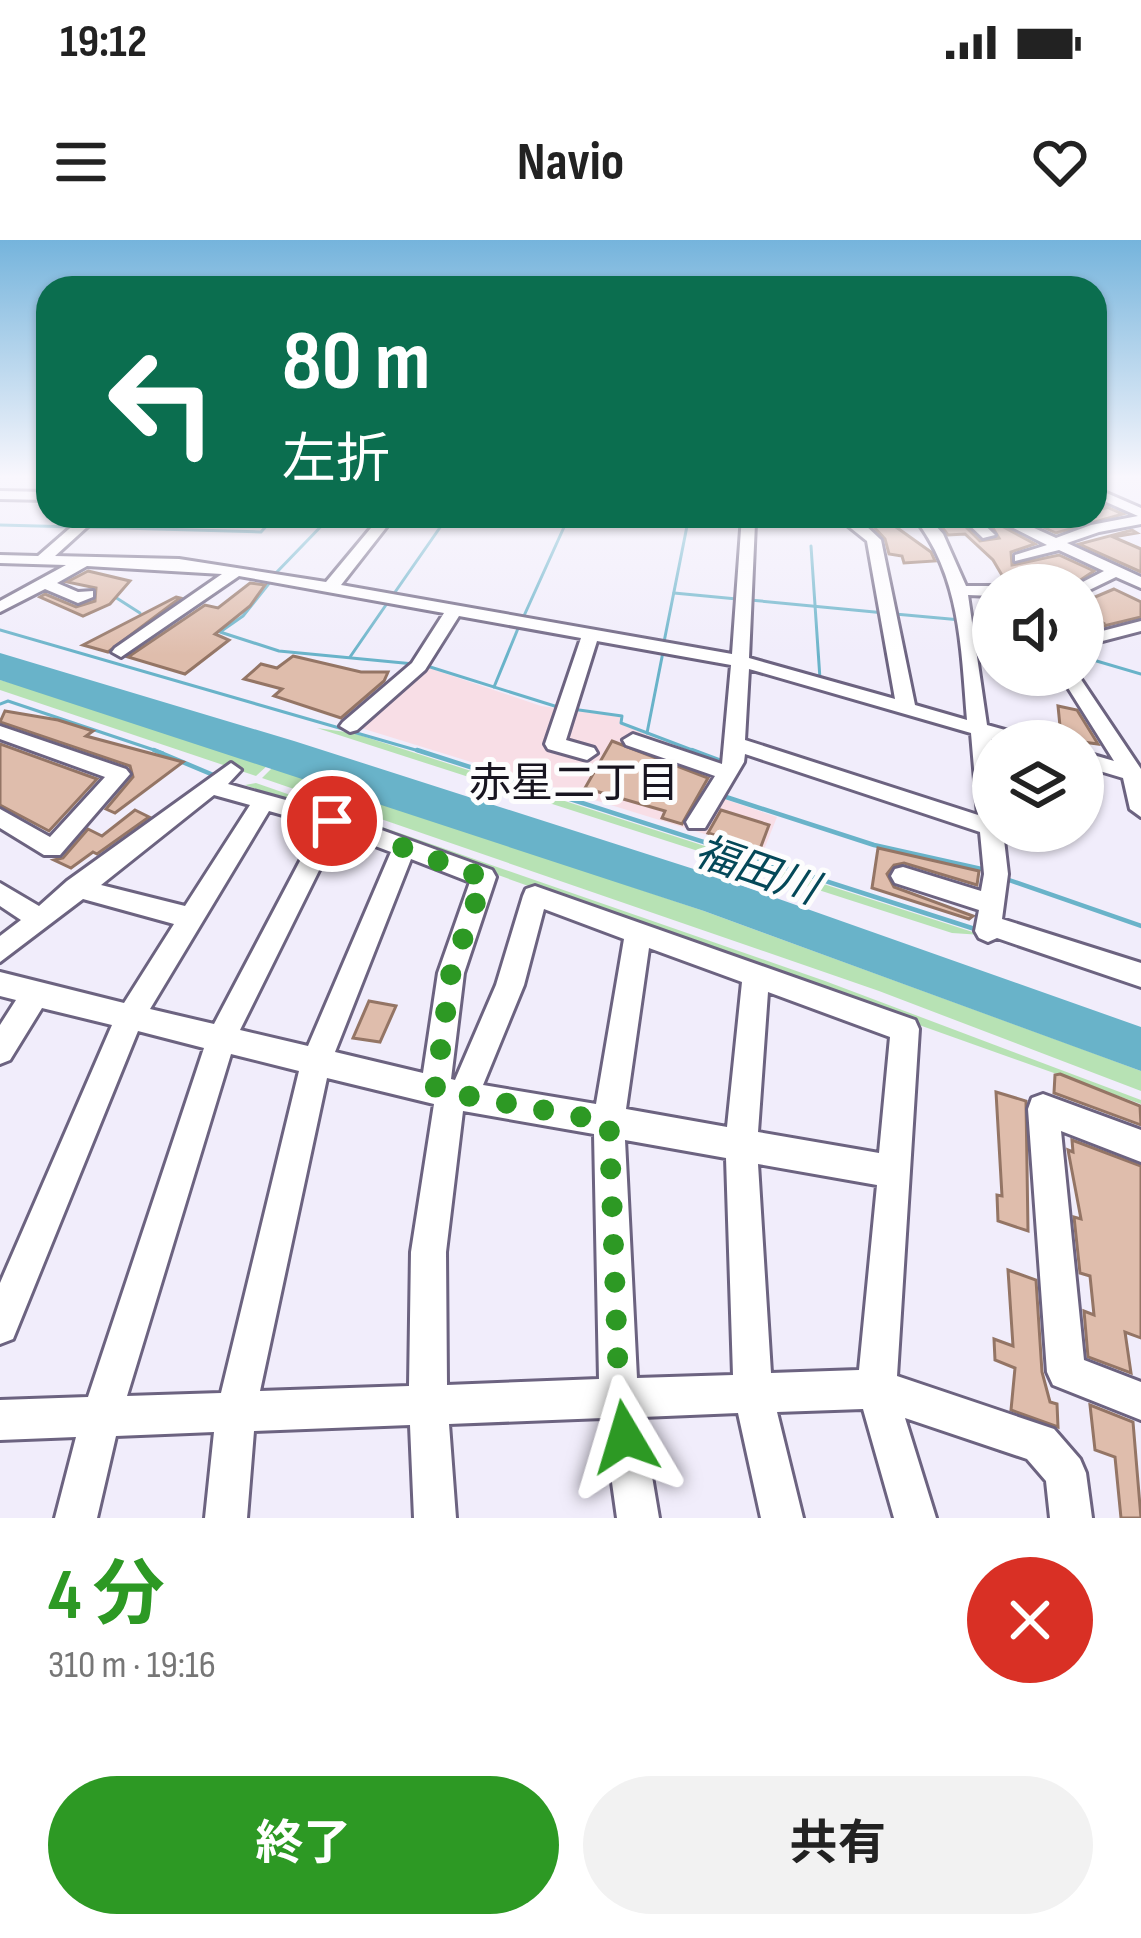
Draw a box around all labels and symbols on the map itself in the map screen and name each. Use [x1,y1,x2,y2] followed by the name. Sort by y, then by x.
[469,759,679,810] district label: 赤星二丁目
[281,770,383,872] pin
[688,827,828,917] water label: 福田川
[562,1374,688,1500] position arrow

